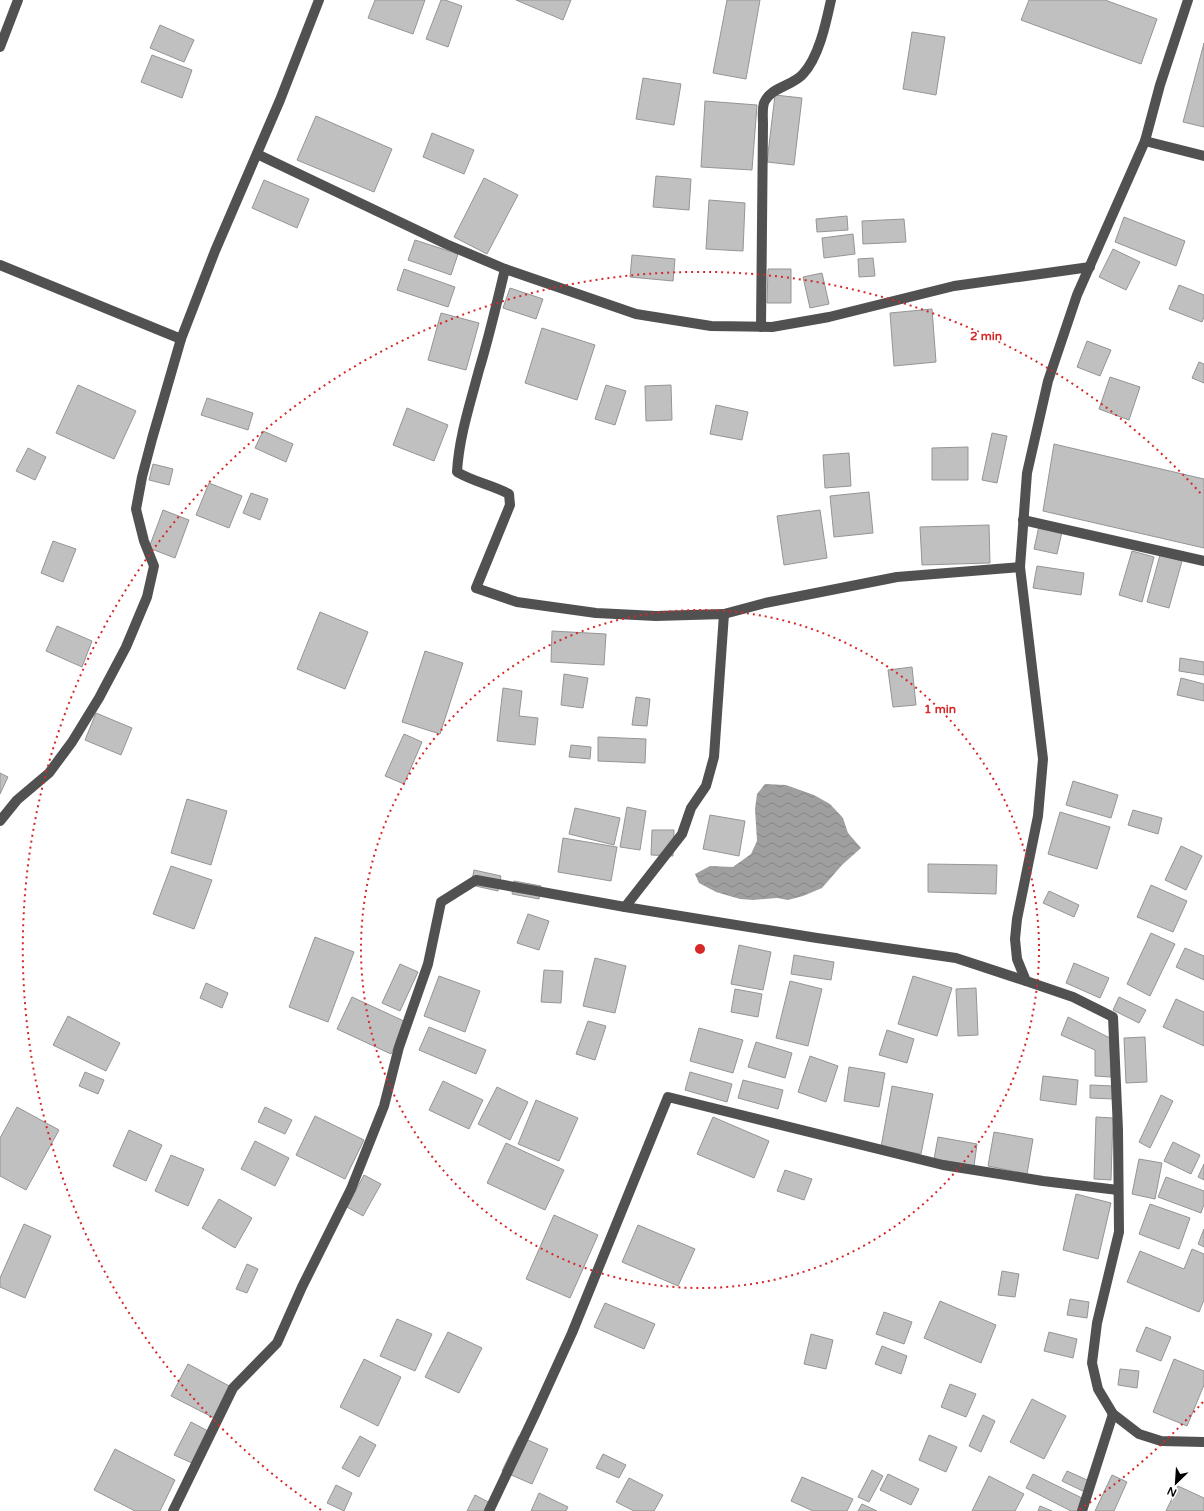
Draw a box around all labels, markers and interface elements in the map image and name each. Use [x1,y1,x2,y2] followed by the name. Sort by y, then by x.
[970,329,1002,343] text: 2 min
[924,702,956,716] text: 1 min
[693,942,707,956] centre of rings
[1156,1463,1196,1503] north arrow
[1165,1484,1179,1499] text: N

